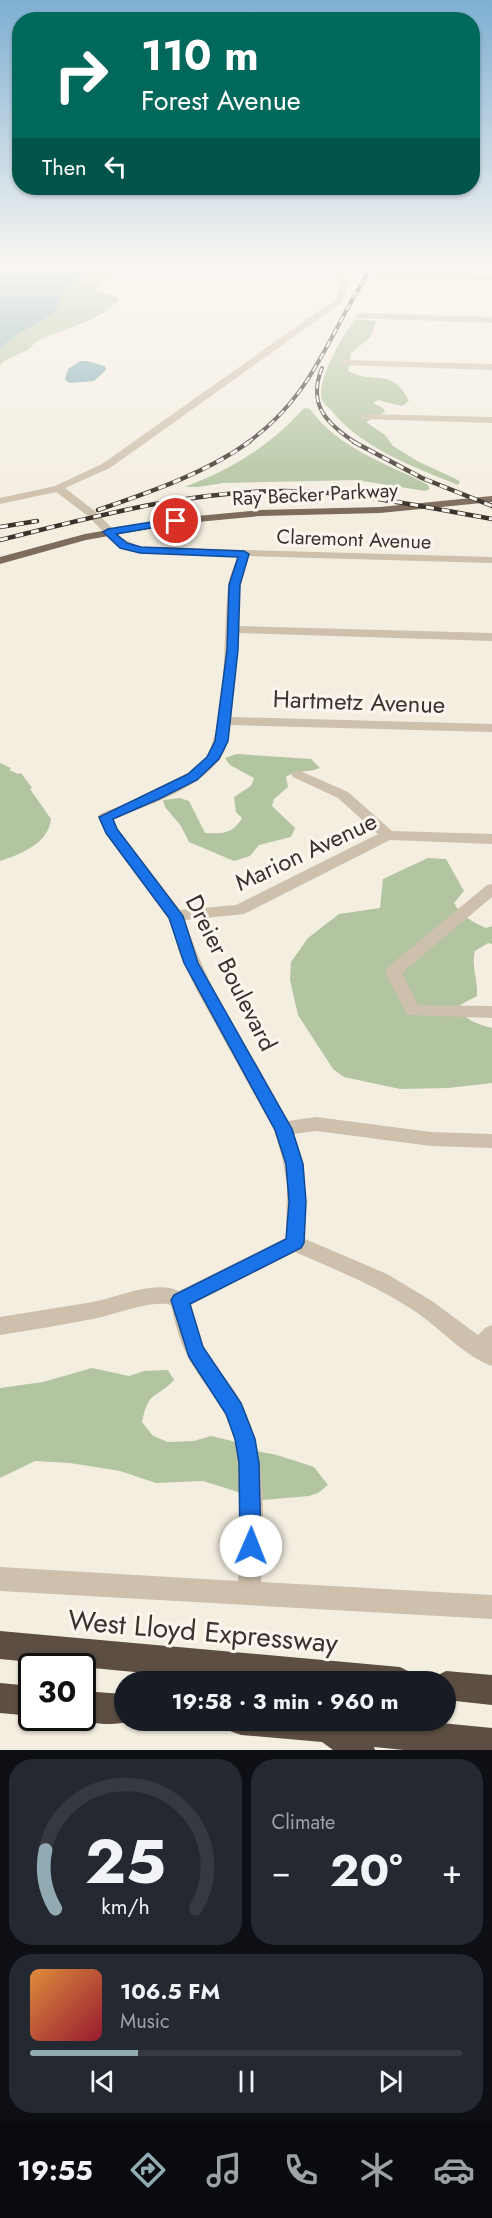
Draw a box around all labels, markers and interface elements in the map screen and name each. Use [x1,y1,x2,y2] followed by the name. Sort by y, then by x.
[141,25,259,86] text: 110 m
[42,36,120,114] icon: right
[141,81,301,120] text: Forest Avenue
[99,150,132,183] icon: left
[42,151,87,183] text: Then
[231,476,399,513] street label: Ray Becker Parkway
[150,495,201,546] pin
[159,504,192,537] icon: arrive
[276,522,432,557] street label: Claremont Avenue
[272,681,446,722] street label: Hartmetz Avenue
[229,803,383,900] street label: Marion Avenue
[177,889,286,1057] street label: Dreier Boulevard
[219,1514,283,1578] position arrow
[66,1599,340,1664] street label: West Lloyd Expressway
[18,1653,96,1731] speed limit sign: 30
[171,1685,399,1717] text: 19:58 · 3 min · 960 m
[272,1808,335,1837] text: Climate
[85,1816,166,1906] text: 25
[330,1838,403,1903] text: 20°
[272,1848,291,1895] text: −
[442,1848,462,1895] text: +
[101,1891,149,1922] text: km/h
[120,1975,220,2007] text: 106.5 FM
[120,2007,170,2036] text: Music
[86,2065,119,2098] icon: previous
[230,2065,263,2098] icon: pause
[374,2065,407,2098] icon: next
[127,2149,169,2191] icon: directions
[203,2149,245,2191] icon: music
[280,2149,322,2191] icon: phone
[356,2149,398,2191] icon: climate
[433,2149,475,2191] icon: car
[17,2151,93,2190] text: 19:55

